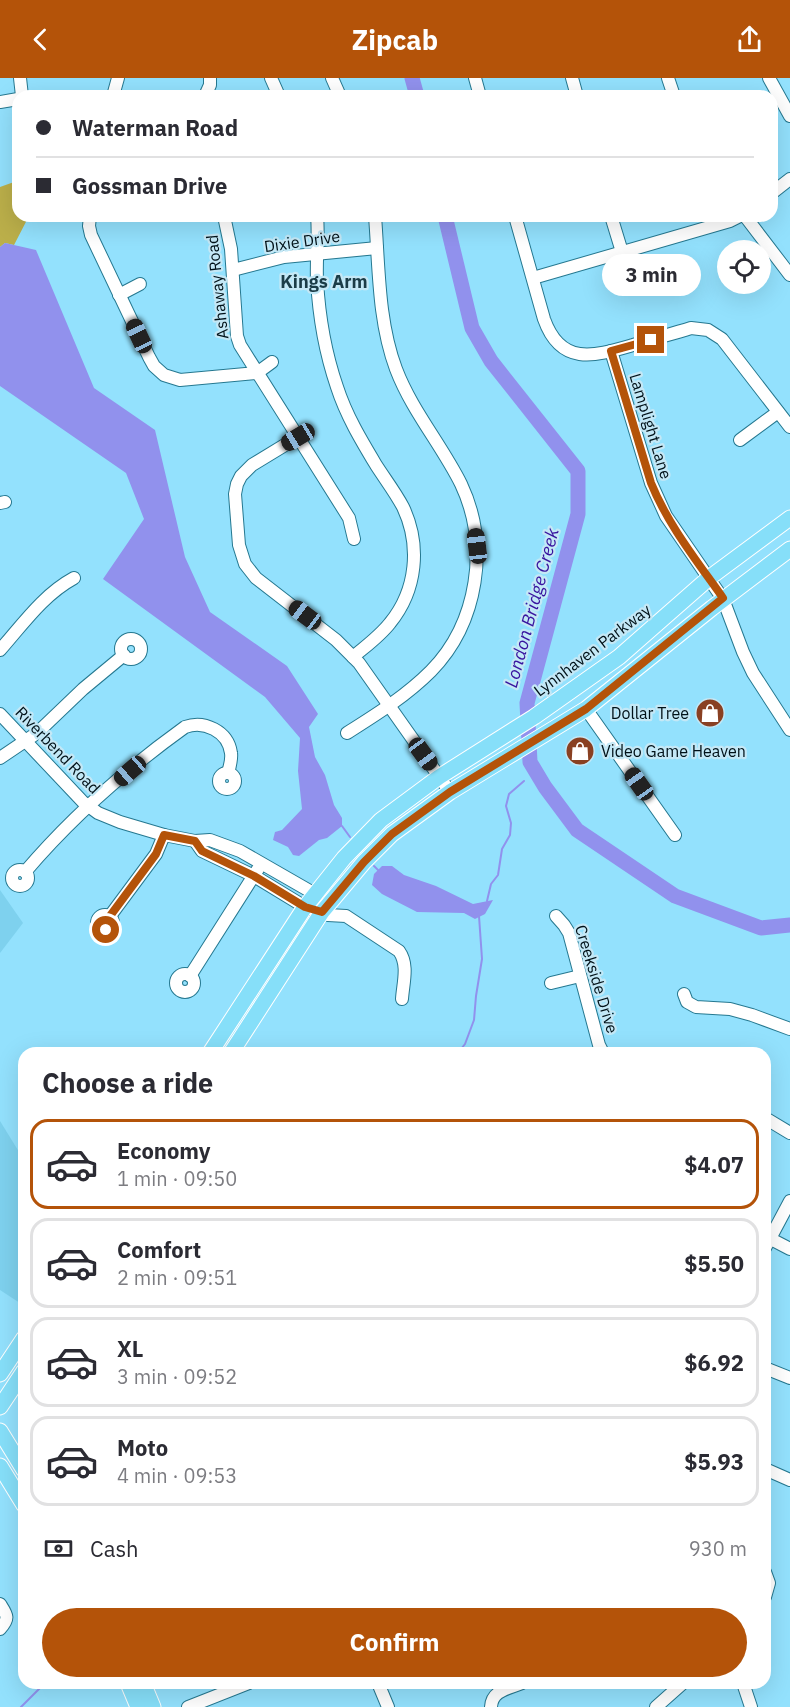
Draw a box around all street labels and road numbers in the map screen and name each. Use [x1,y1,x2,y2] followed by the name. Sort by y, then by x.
[263,226,342,256] street label: Dixie Drive
[202,234,232,340] street label: Ashaway Road
[625,371,677,481] street label: Lamplight Lane
[530,599,654,701] street label: Lynnhaven Parkway
[11,702,105,798] street label: Riverbend Road
[571,922,623,1036] street label: Creekside Drive

